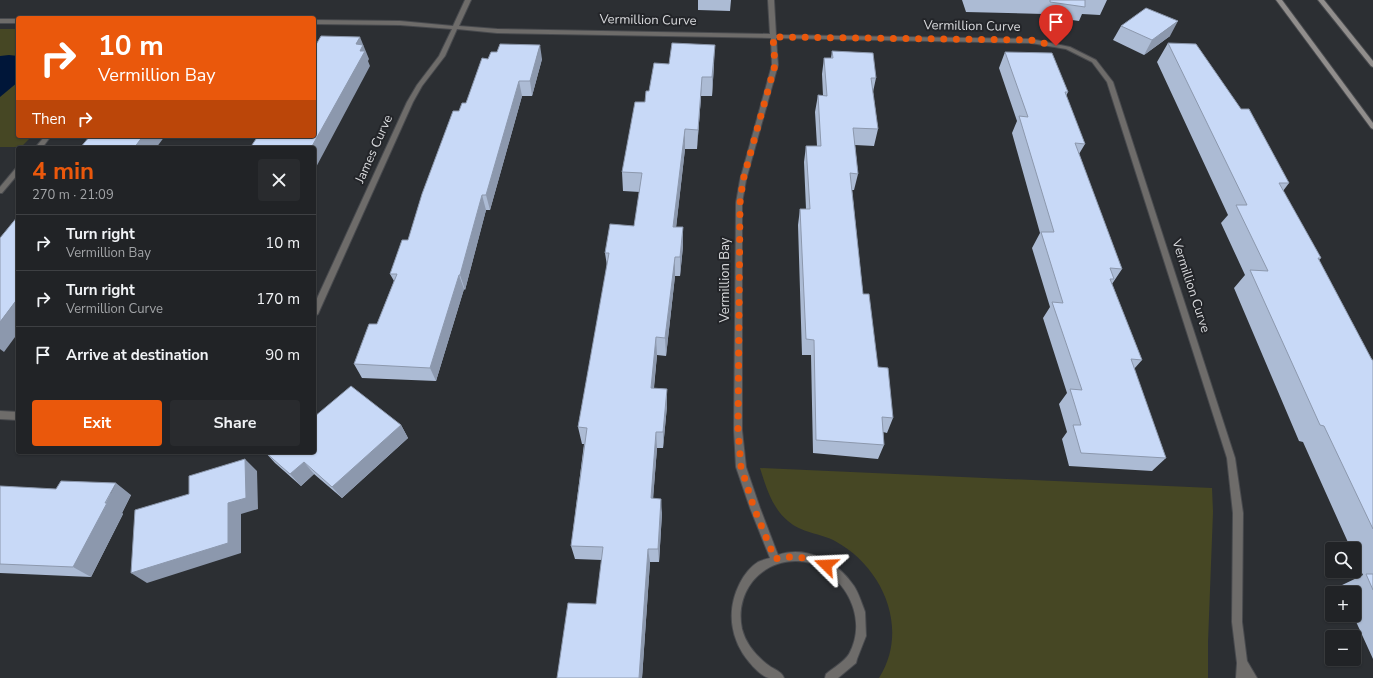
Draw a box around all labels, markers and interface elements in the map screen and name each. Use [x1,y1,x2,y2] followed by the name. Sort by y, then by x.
[1039,5,1073,46] pin
[598,10,697,30] street label: Vermillion Curve
[1045,11,1067,33] icon: arrive
[922,16,1021,36] street label: Vermillion Curve
[98,27,164,65] text: 10 m
[32,32,84,84] icon: right
[98,63,216,87] text: Vermillion Bay
[74,108,96,130] icon: right
[32,109,66,129] text: Then
[350,112,397,187] street label: James Curve
[32,155,94,187] text: 4 min
[258,159,300,201] button: close
[32,186,114,204] text: 270 m · 21:09
[66,224,135,244] text: Turn right
[32,232,54,254] icon: right
[265,233,300,253] text: 10 m
[1167,236,1215,335] street label: Vermillion Curve
[716,237,734,323] street label: Vermillion Bay
[66,244,151,262] text: Vermillion Bay
[66,280,135,300] text: Turn right
[32,288,54,310] icon: right
[256,289,300,309] text: 170 m
[66,300,163,318] text: Vermillion Curve
[32,344,54,366] icon: arrive
[66,345,209,365] text: Arrive at destination
[265,345,300,365] text: 90 m
[32,400,162,446] button: Exit
[170,400,300,446] button: Share
[1325,542,1361,666] map controls
[1325,542,1361,578] button: search
[805,544,847,586] position arrow
[1325,586,1361,622] button: +
[1325,630,1361,666] button: −

